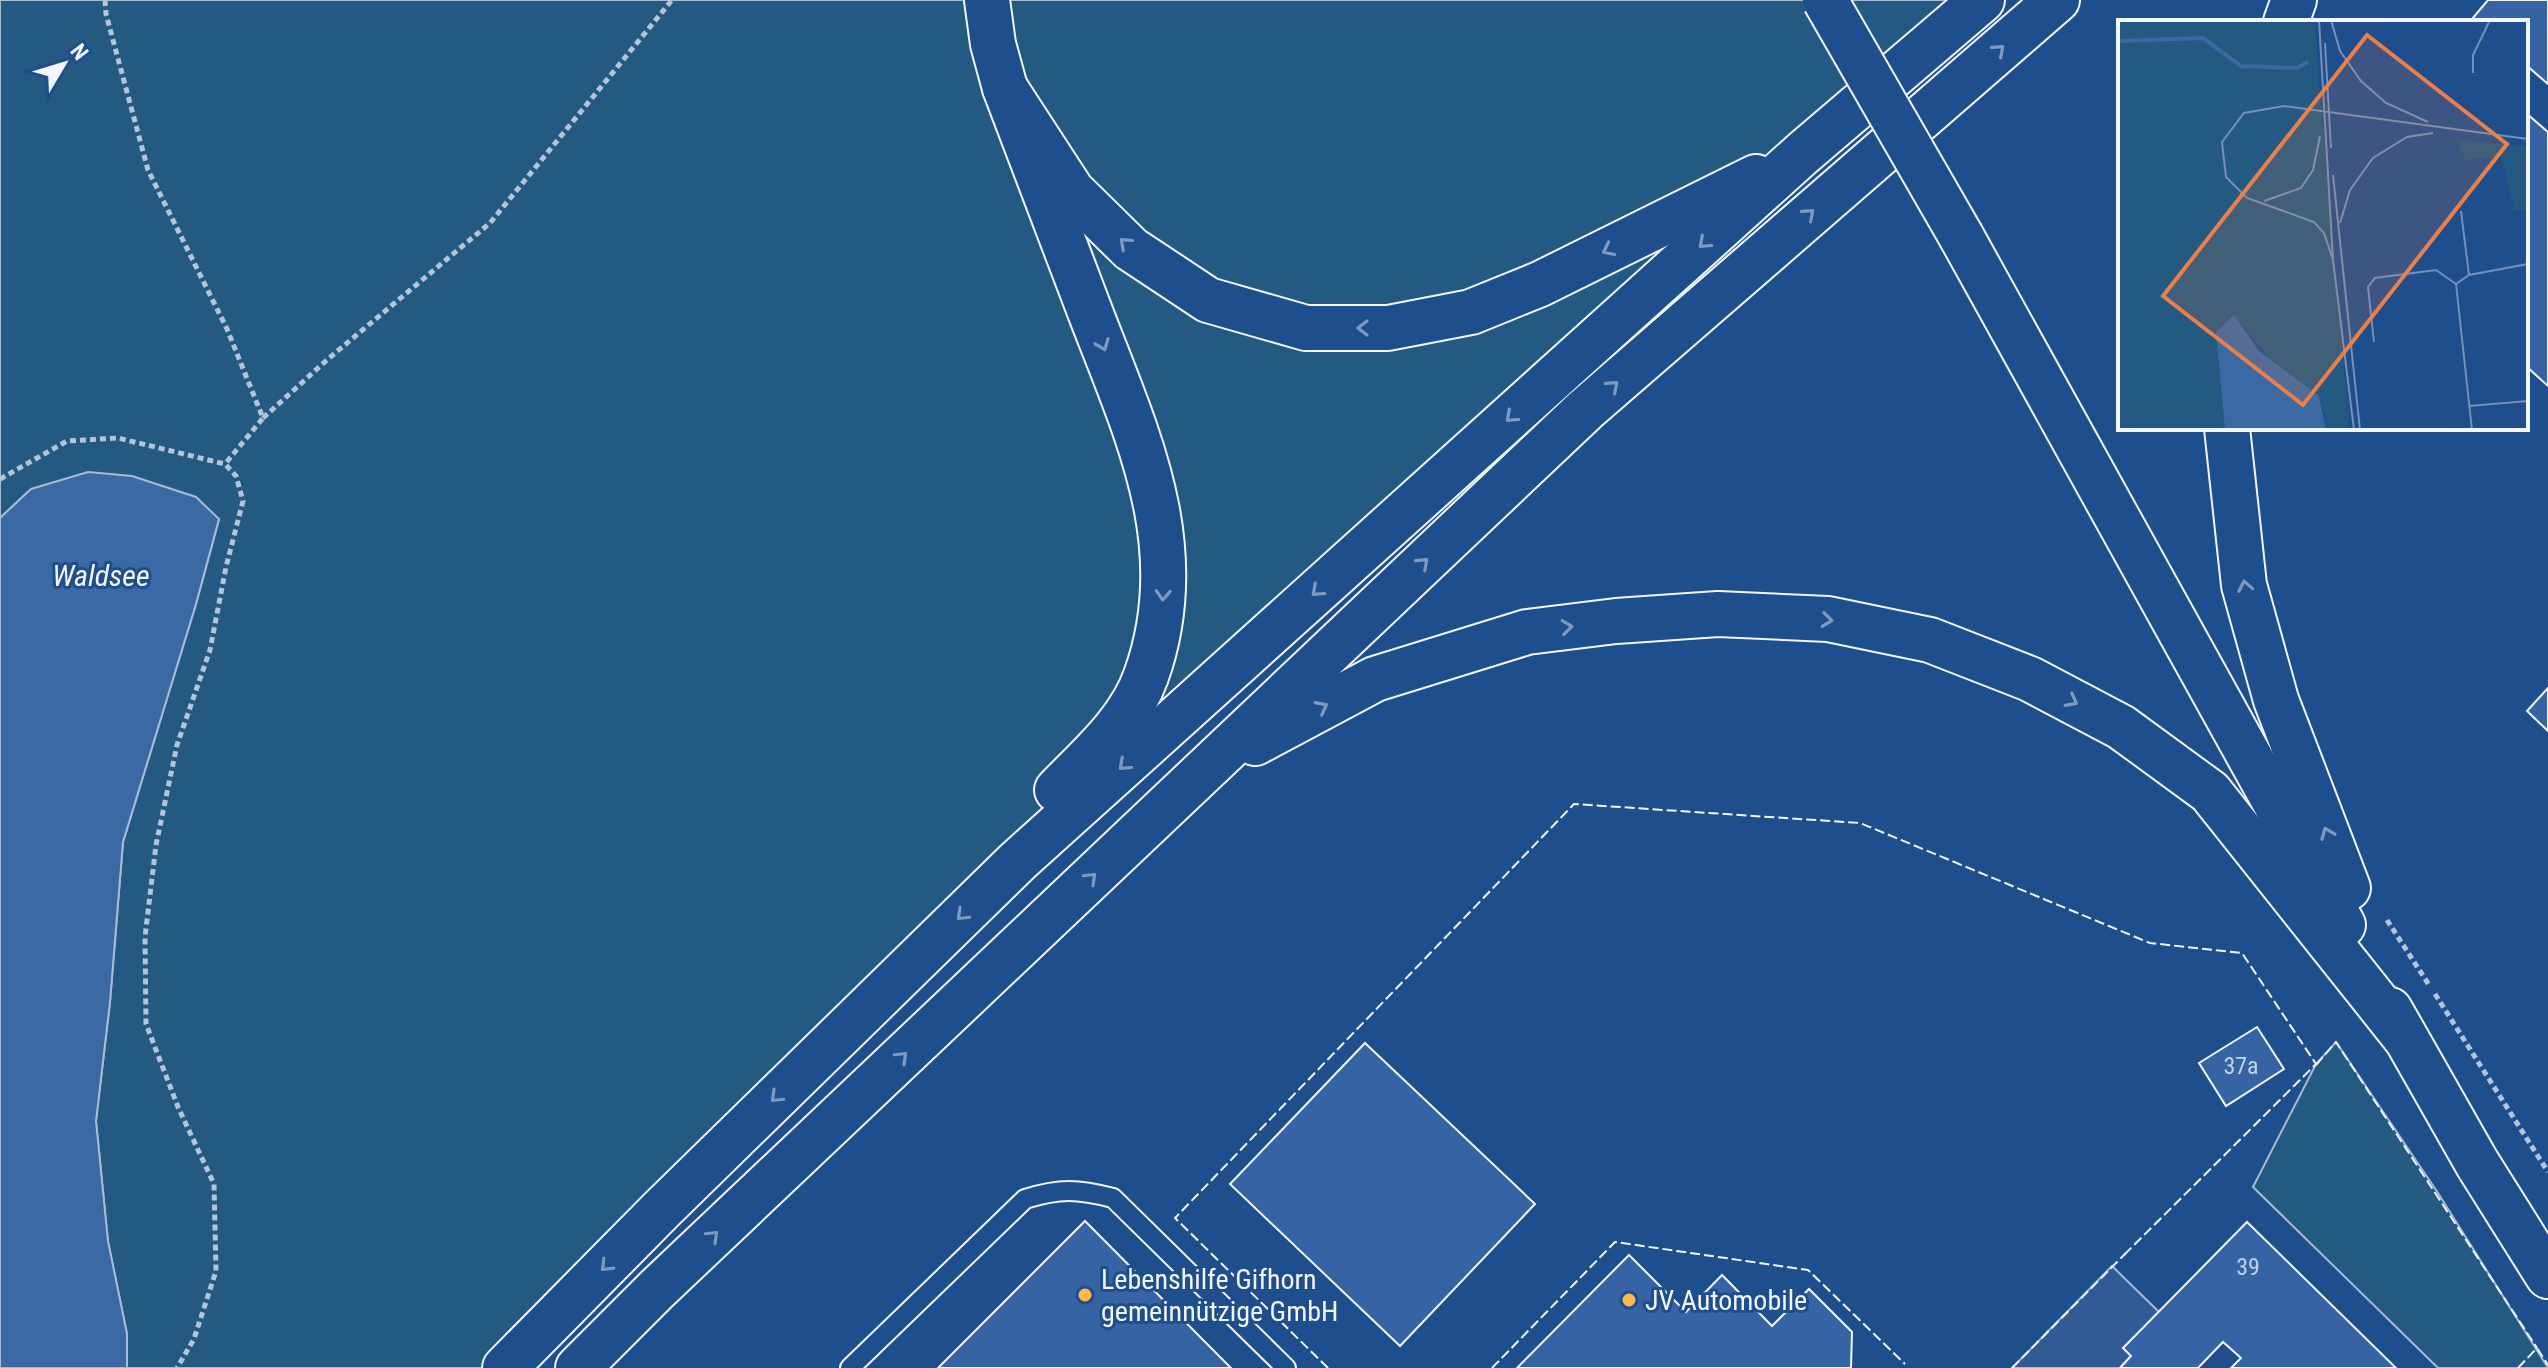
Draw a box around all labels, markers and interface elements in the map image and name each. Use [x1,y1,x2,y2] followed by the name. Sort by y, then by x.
[2118,20,2528,430] inset map
[24,24,104,104] north arrow
[65,39,93,65] text: N
[1990,45,2005,60] one-way arrow
[1800,210,1815,224] one-way arrow
[1698,233,1713,247] one-way arrow
[1120,237,1134,252] one-way arrow
[1602,240,1616,256] one-way arrow
[1356,319,1369,337] one-way arrow
[1093,337,1110,351] one-way arrow
[1604,381,1619,395] one-way arrow
[1505,407,1520,421] one-way arrow
[52,558,150,593] water label: Waldsee
[1414,558,1428,572] one-way arrow
[2238,579,2255,593] one-way arrow
[1312,581,1327,595] one-way arrow
[1154,589,1171,602] one-way arrow
[1820,611,1833,628] one-way arrow
[1561,618,1574,635] one-way arrow
[2063,692,2078,707] one-way arrow
[1313,701,1328,717] one-way arrow
[1119,755,1133,770] one-way arrow
[2320,827,2337,841] one-way arrow
[1081,873,1096,887] one-way arrow
[957,906,971,920] one-way arrow
[893,1051,907,1066] one-way arrow
[2223,1052,2259,1080] house number: 37a
[771,1088,785,1102] one-way arrow
[704,1231,719,1245] one-way arrow
[2236,1253,2260,1281] house number: 39
[601,1257,615,1271] one-way arrow
[1101,1263,1338,1328] place label: Lebenshilfe Gifhorn gemeinnützige GmbH
[1645,1284,1807,1317] place label: JV Automobile
[1076,1286,1094,1304] marker: Lebenshilfe Gifhorn gemeinnützige GmbH
[1620,1291,1638,1309] marker: JV Automobile

